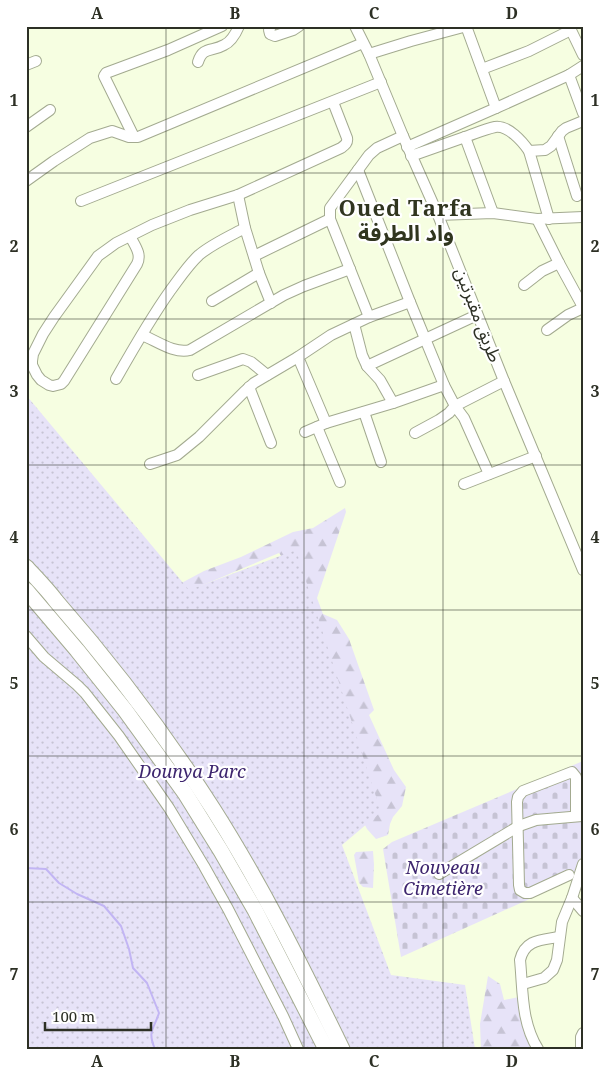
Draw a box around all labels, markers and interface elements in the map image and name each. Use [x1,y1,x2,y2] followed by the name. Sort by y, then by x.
[91,2,104,24] text: A
[230,2,241,24] text: B
[369,2,380,24] text: C
[506,2,518,24] text: D
[9,89,19,111] text: 1
[590,89,600,111] text: 1
[338,192,474,247] district label: Oued Tarfa واد الطرفة
[9,235,19,257] text: 2
[590,235,600,257] text: 2
[450,264,508,366] street label: طريق مقبرتين
[9,380,19,402] text: 3
[590,380,600,402] text: 3
[9,526,19,548] text: 4
[590,526,600,548] text: 4
[9,672,19,694] text: 5
[590,672,600,694] text: 5
[137,759,246,783] park label: Dounya Parc
[9,818,19,840] text: 6
[590,818,600,840] text: 6
[403,855,483,900] park label: Nouveau Cimetière
[9,963,19,985] text: 7
[590,963,600,985] text: 7
[45,1000,151,1032] scale bar
[52,1006,95,1026] text: 100 m
[91,1050,104,1072] text: A
[230,1050,241,1072] text: B
[369,1050,380,1072] text: C
[506,1050,518,1072] text: D

